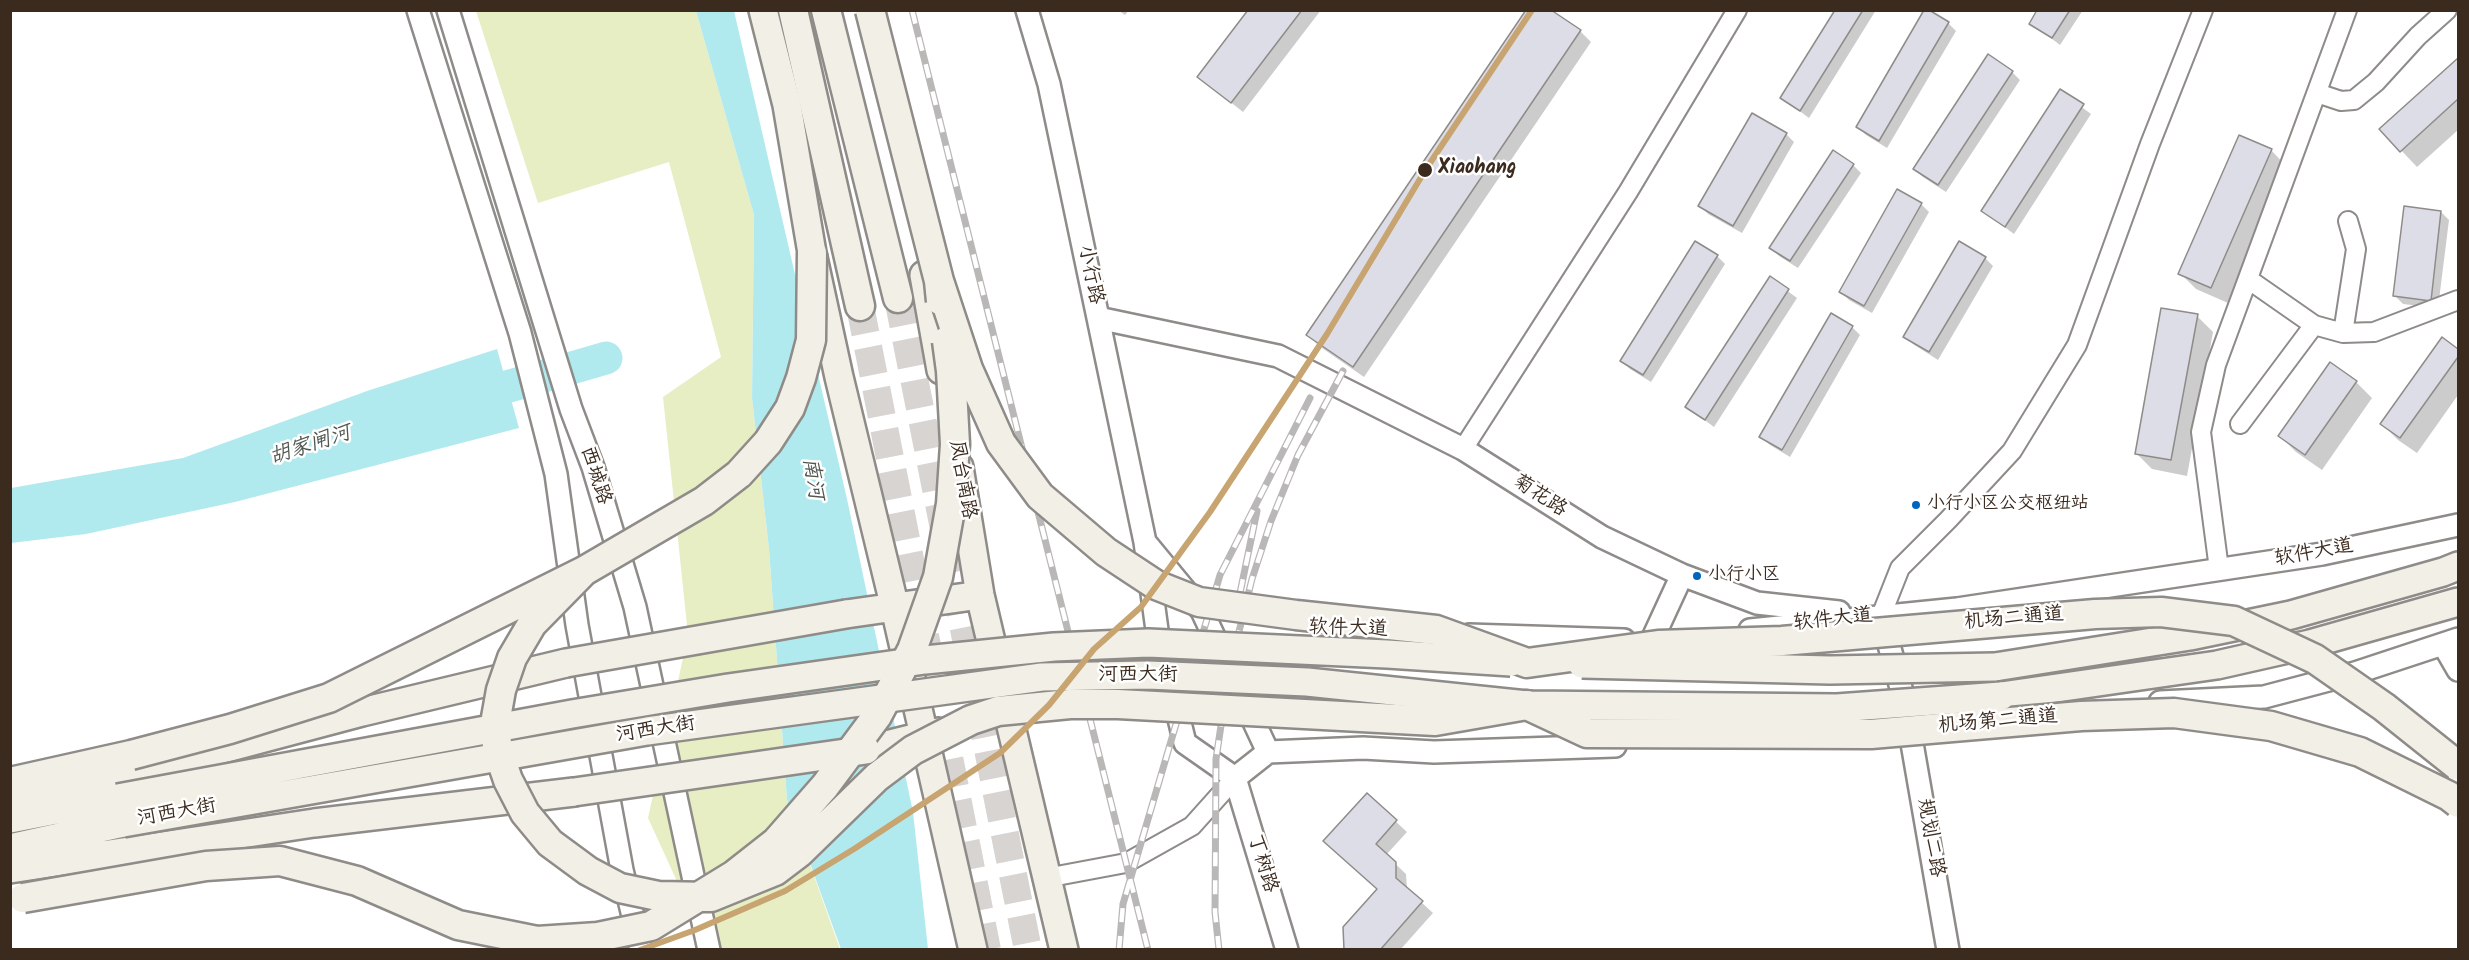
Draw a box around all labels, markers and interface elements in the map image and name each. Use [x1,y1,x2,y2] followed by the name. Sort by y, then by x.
[1438,158,1516,182] place label: Xiaohang
[1416,161,1434,179] marker: Xiaohang
[1071,243,1107,307] street label: 小行路
[267,422,355,472] water label: 胡家闸河
[942,439,980,521] street label: 凤台南路
[573,444,615,508] street label: 西城路
[795,456,827,502] water label: 南河
[1507,471,1571,523] street label: 菊花路
[1927,494,2089,516] place label: 小行小区公交枢纽站
[1910,499,1922,511] marker: 小行小区公交枢纽站
[2273,535,2355,573] street label: 软件大道
[1708,565,1780,587] place label: 小行小区
[1691,570,1703,582] marker: 小行小区
[1963,604,2065,636] street label: 机场二通道
[1792,605,1874,637] street label: 软件大道
[1308,617,1388,643] street label: 软件大道
[1098,665,1178,689] street label: 河西大街
[1937,706,2059,740] street label: 机场第二通道
[615,713,697,749] street label: 河西大街
[136,795,218,833] street label: 河西大街
[1910,797,1948,879] street label: 规划二路
[1241,832,1281,896] street label: 丁树路

